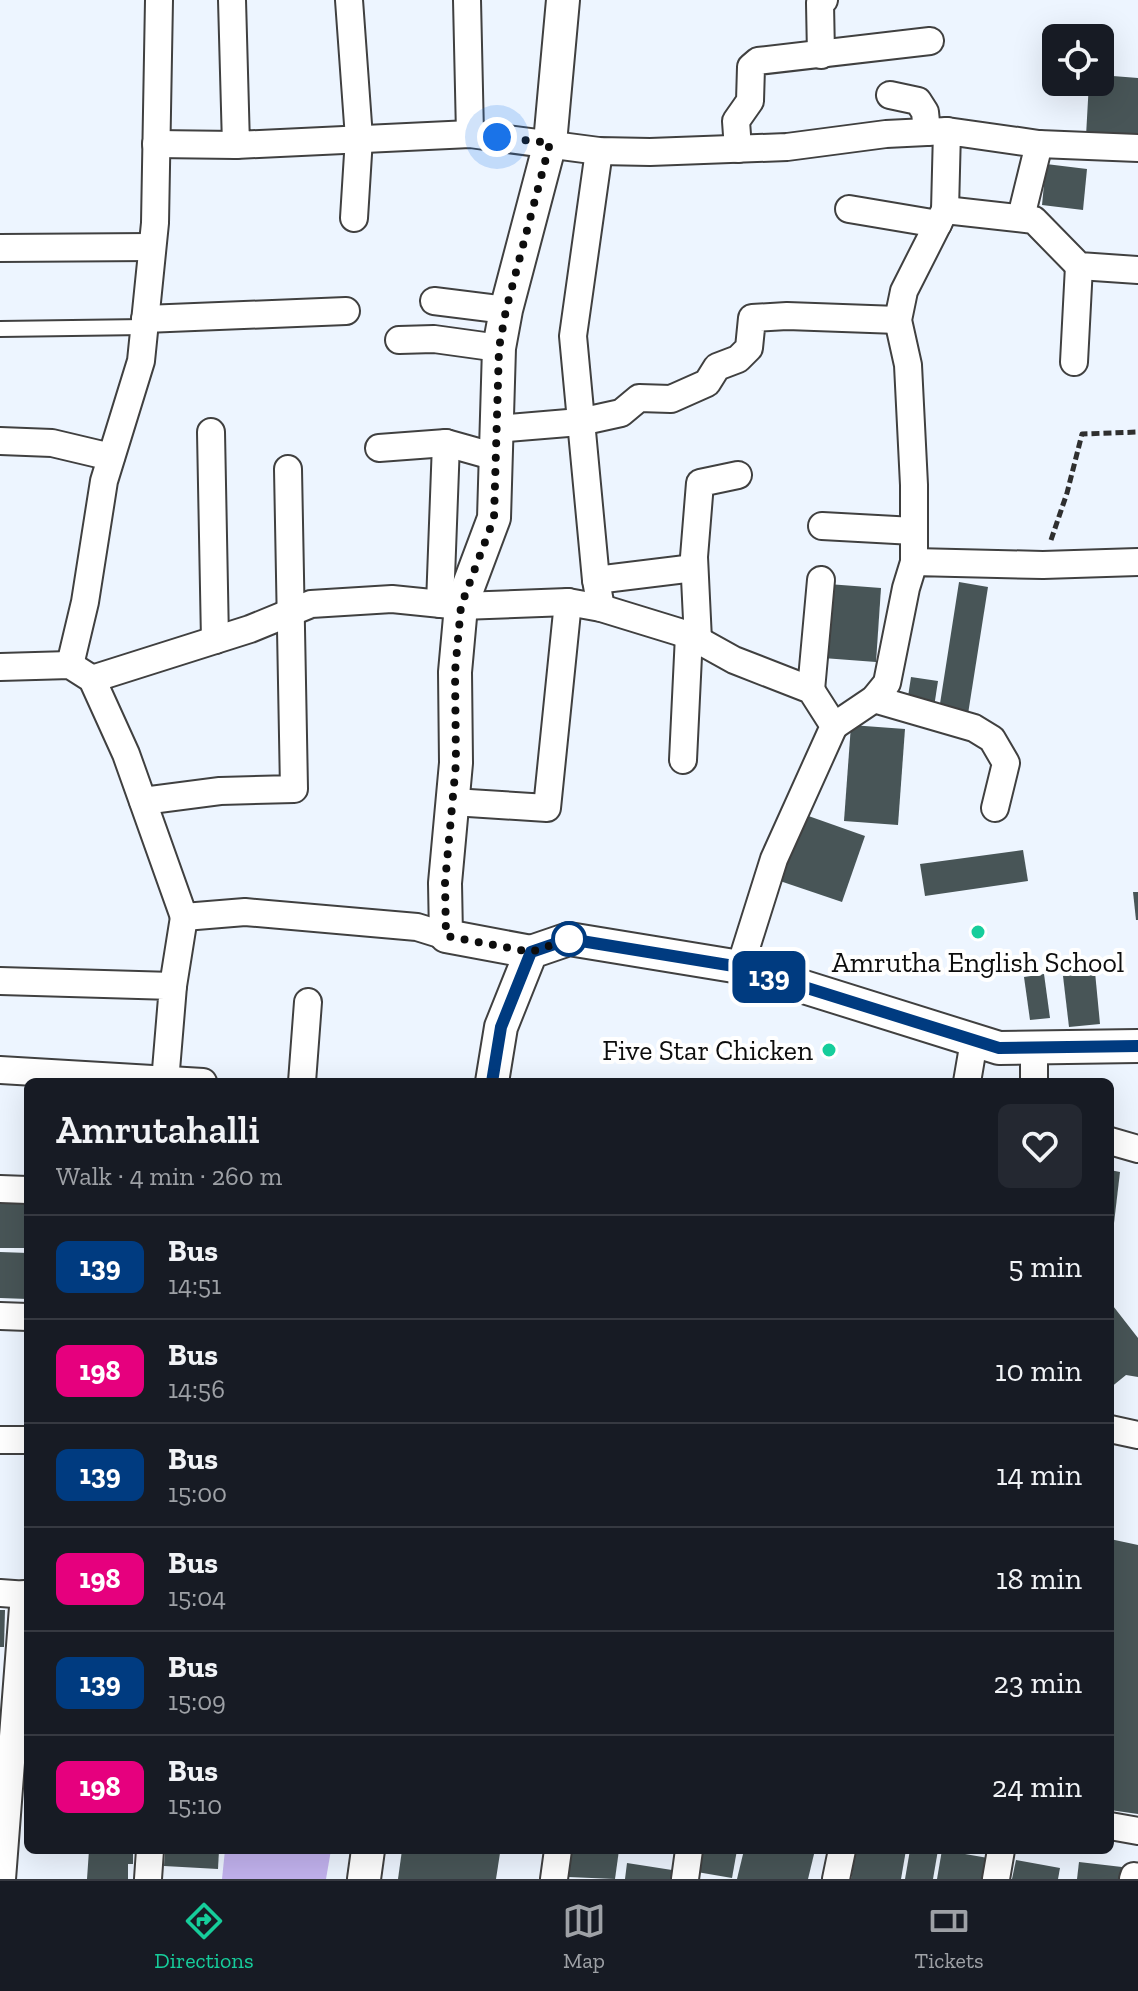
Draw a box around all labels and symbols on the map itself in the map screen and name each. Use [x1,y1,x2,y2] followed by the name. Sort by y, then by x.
[477,117,517,157] your location
[552,922,586,956] unlabelled marker
[969,923,987,941] marker: Amrutha English School
[832,946,1124,979] place label: Amrutha English School
[723,951,815,1003] line badge: 139
[602,1034,813,1067] place label: Five Star Chicken
[820,1041,838,1059] marker: Five Star Chicken

